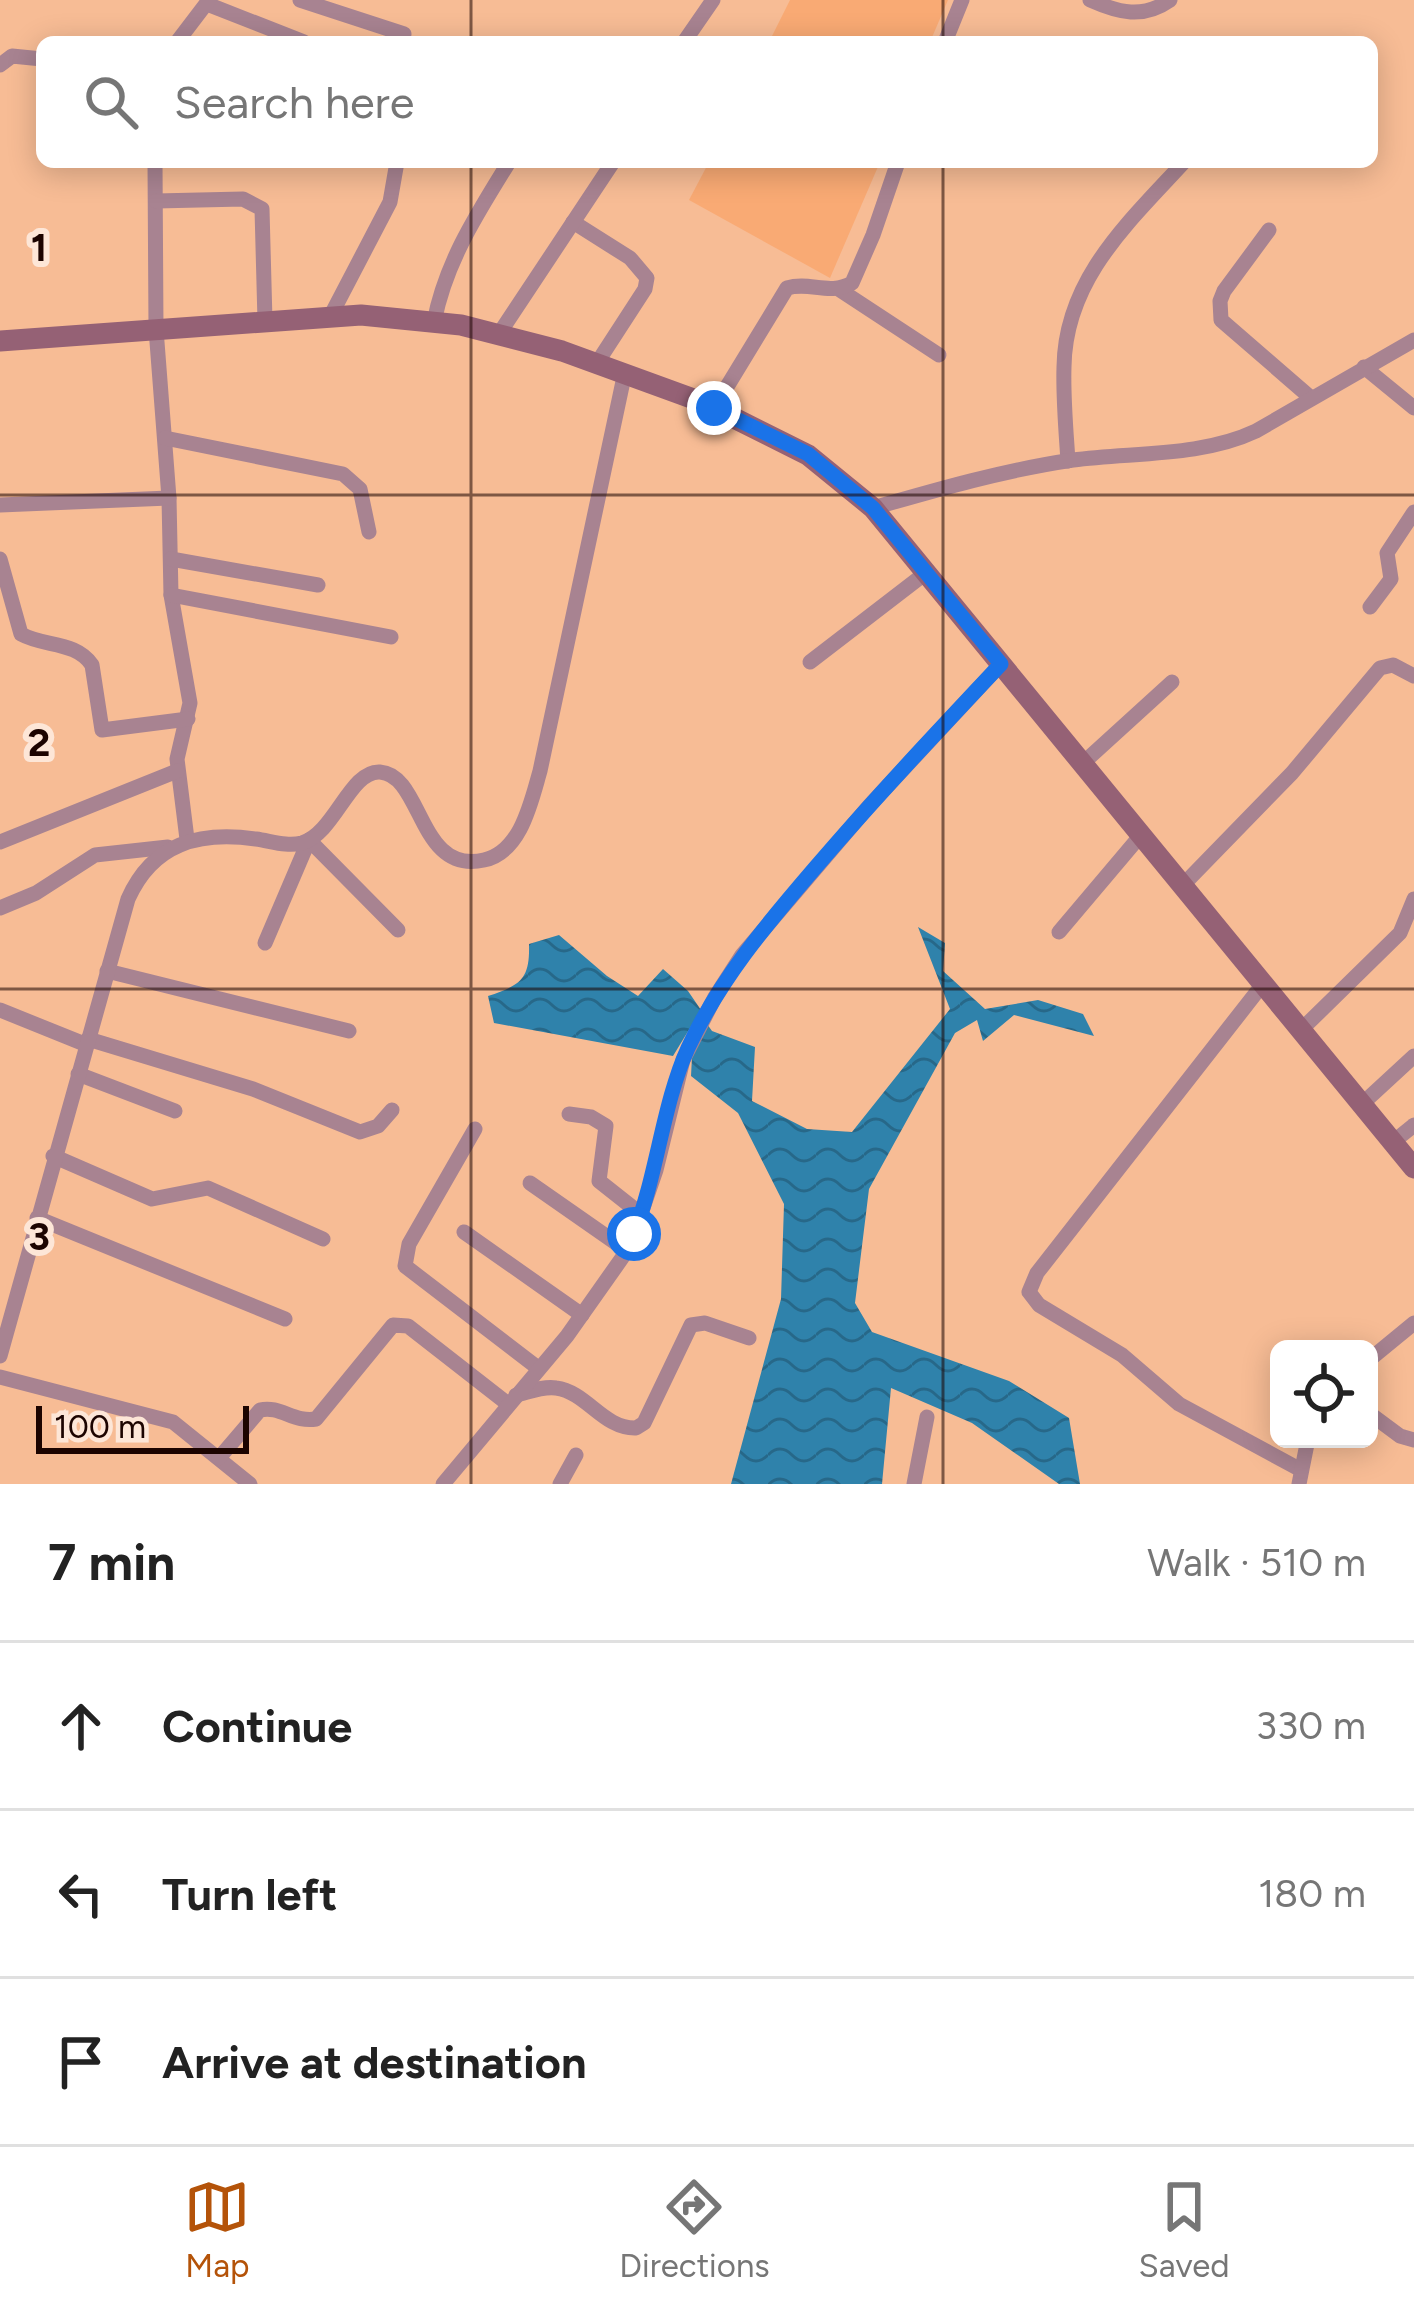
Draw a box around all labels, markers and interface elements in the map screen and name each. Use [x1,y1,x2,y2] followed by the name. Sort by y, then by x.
[36,36,1378,168] search box
[78,69,144,135] icon: search
[174,75,414,129] text: Search here
[31,224,47,271] text: 1
[687,381,741,435] route end
[28,719,50,766] text: 2
[607,1207,661,1261] route start
[28,1213,50,1260] text: 3
[1270,1340,1378,1448] map controls
[1270,1340,1378,1448] button: locate
[36,1400,249,1453] scale bar
[54,1407,146,1446] text: 100 m
[48,1532,175,1593] text: 7 min
[1147,1539,1366,1586] text: Walk · 510 m
[48,1693,114,1759] icon: ahead
[162,1699,352,1753] text: Continue
[1256,1702,1366,1749] text: 330 m
[48,1861,114,1927] icon: left
[162,1867,337,1921] text: Turn left
[1258,1870,1366,1917] text: 180 m
[48,2029,114,2095] icon: arrive
[162,2035,586,2089] text: Arrive at destination
[184,2174,250,2285] tab: Map
[619,2174,770,2285] tab: Directions
[1139,2174,1230,2285] tab: Saved

